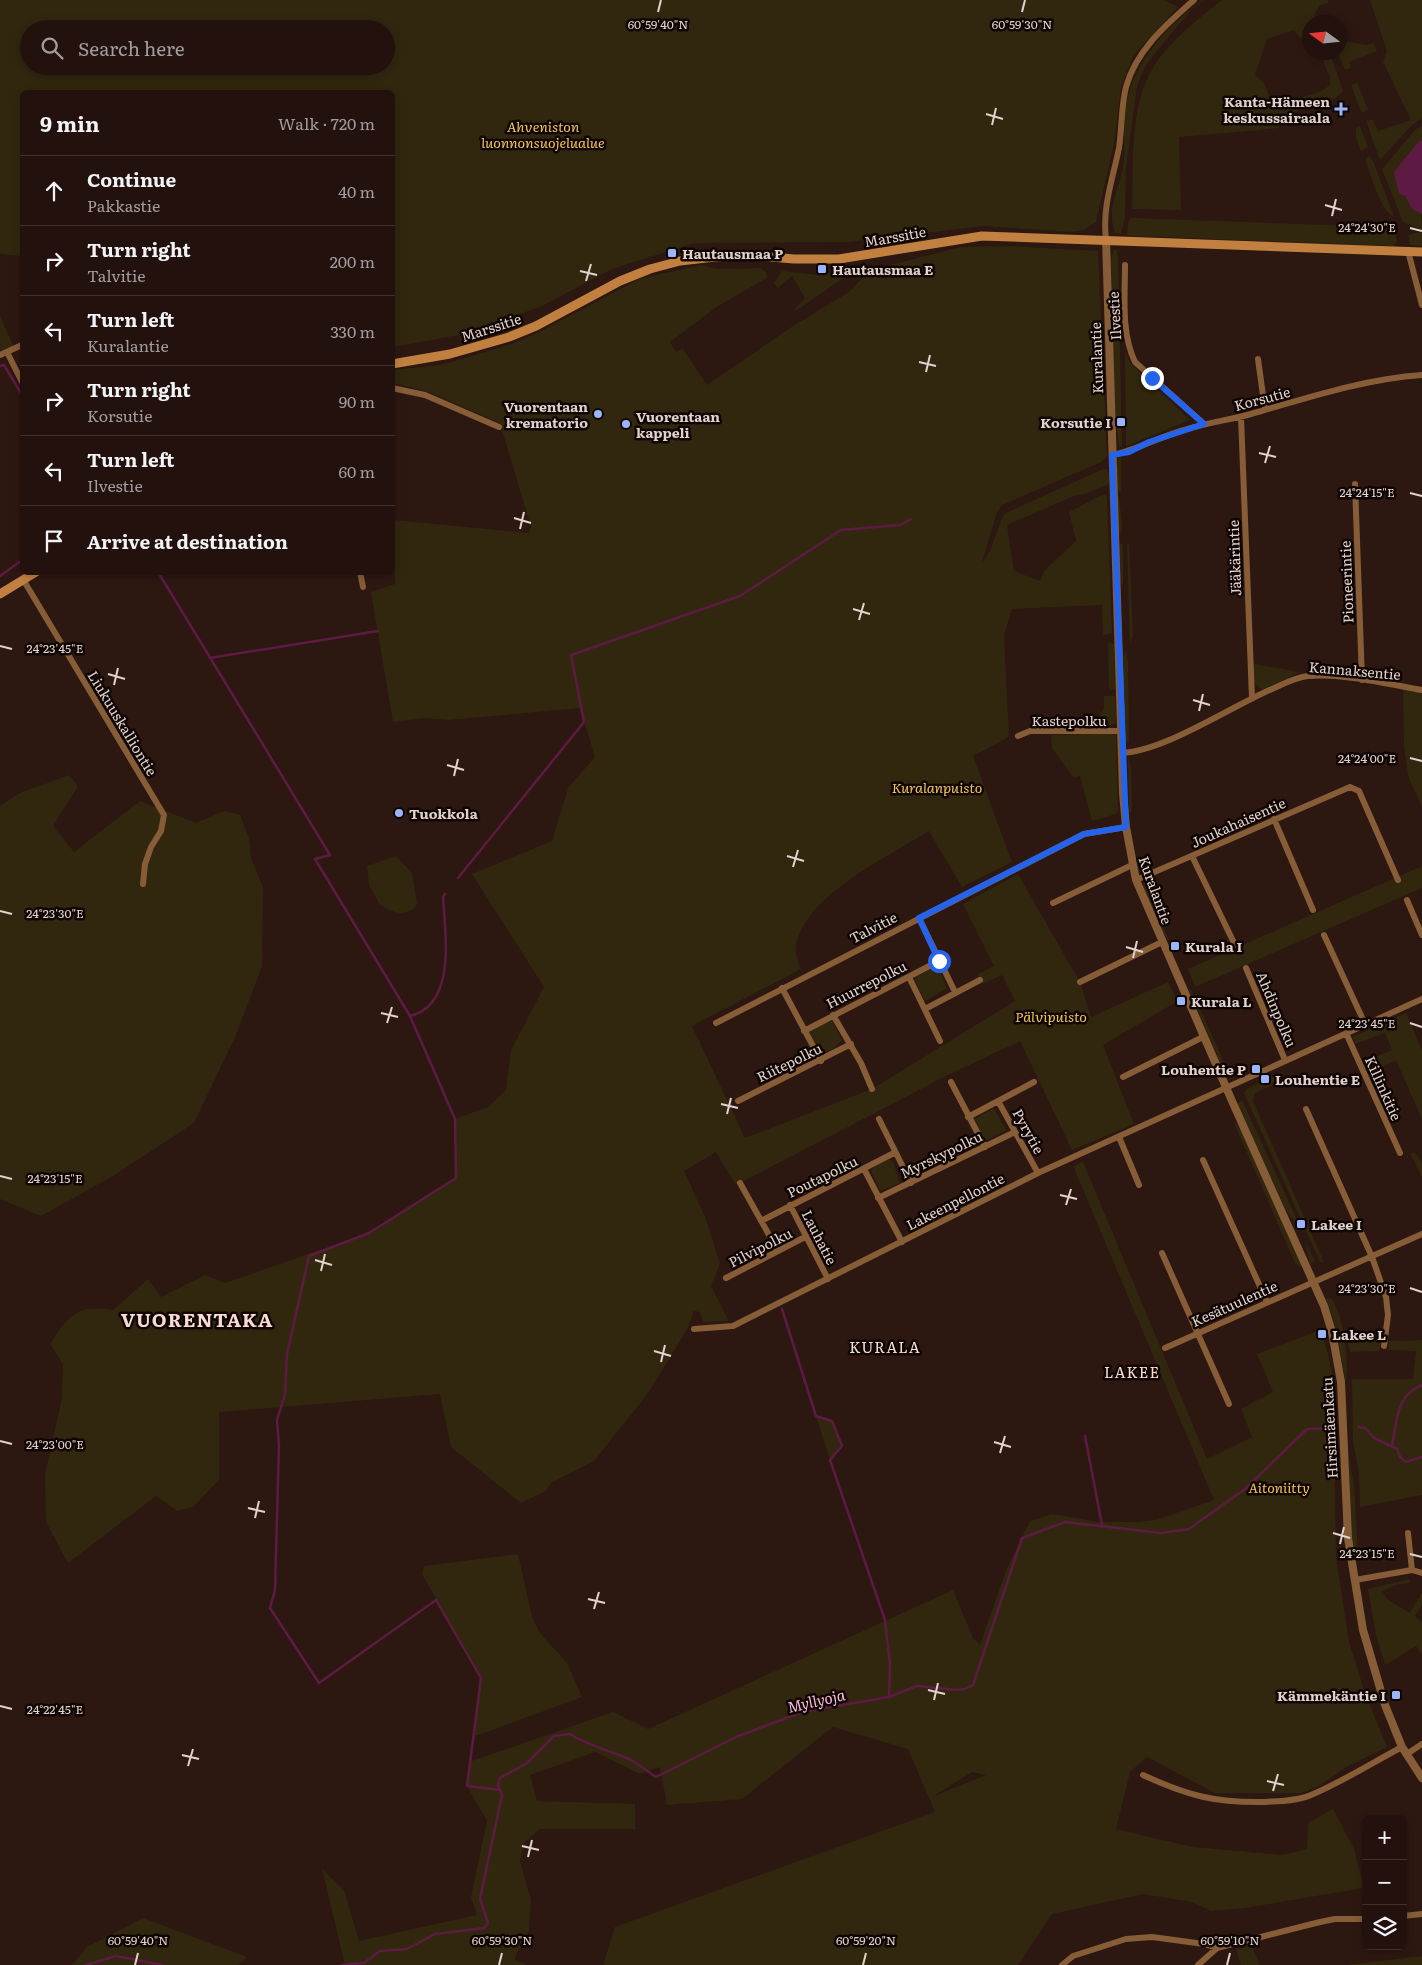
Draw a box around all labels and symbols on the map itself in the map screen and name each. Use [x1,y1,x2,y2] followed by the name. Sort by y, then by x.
[628,15,688,33] text: 60°59'40"N
[992,15,1052,33] text: 60°59'30"N
[1302,15,1347,60] north arrow
[1223,91,1331,127] place label: Kanta-Hämeen keskussairaala
[1334,102,1348,116] marker: Kanta-Hämeen keskussairaala
[481,116,605,152] park label: Ahveniston luonnonsuojelualue
[1338,218,1396,236] text: 24°24'30"E
[863,221,927,251] street label: Marssitie
[682,243,783,263] place label: Hautausmaa P
[666,247,678,259] marker: Hautausmaa P
[832,259,933,279] place label: Hautausmaa E
[816,263,828,275] marker: Hautausmaa E
[1103,291,1125,341] street label: Ilvestie
[458,308,524,346] street label: Marssitie
[1085,322,1107,394] street label: Kuralantie
[1141,367,1164,390] route end
[1232,381,1292,415] street label: Korsutie
[504,396,588,432] place label: Vuorentaan krematorio
[636,406,720,442] place label: Vuorentaan kappeli
[592,408,604,420] marker: Vuorentaan krematorio
[1040,412,1111,432] place label: Korsutie I
[1115,416,1127,428] marker: Korsutie I
[620,418,632,430] marker: Vuorentaan kappeli
[1339,483,1395,501] text: 24°24'15"E
[1223,520,1245,596] street label: Jääkärintie
[1335,540,1357,624] street label: Pioneerintie
[27,639,84,657] text: 24°23'45"E
[1308,656,1402,684] street label: Kannaksentie
[84,667,162,779] street label: Liukuuskalliontie
[1031,710,1107,730] street label: Kastepolku
[1338,749,1396,767] text: 24°24'00"E
[892,777,982,797] park label: Kuralanpuisto
[1187,792,1289,852] street label: Joukahaisentie
[409,803,479,823] place label: Tuokkola
[393,807,405,819] marker: Tuokkola
[1134,853,1178,927] street label: Kuralantie
[26,904,84,922] text: 24°23'30"E
[846,906,900,948] street label: Talvitie
[1185,936,1243,956] place label: Kurala I
[1169,940,1181,952] marker: Kurala I
[928,950,951,973] route start
[822,955,910,1013] street label: Huurrepolku
[1252,968,1302,1050] street label: Ahdinpolku
[1191,991,1252,1011] place label: Kurala L
[1175,995,1187,1007] marker: Kurala L
[1015,1006,1087,1026] park label: Pälvipuisto
[1339,1014,1396,1032] text: 24°23'45"E
[753,1038,825,1086] street label: Riitepolku
[1361,1052,1407,1124] street label: Killinkitie
[1161,1059,1246,1079] place label: Louhentie P
[1250,1063,1262,1075] marker: Louhentie P
[1275,1069,1360,1089] place label: Louhentie E
[1259,1073,1271,1085] marker: Louhentie E
[1008,1105,1050,1157] street label: Pyrytie
[897,1125,986,1183] street label: Myrskypolku
[783,1150,861,1202] street label: Poutapolku
[902,1168,1008,1234] street label: Lakeenpellontie
[27,1169,83,1187] text: 24°23'15"E
[798,1206,842,1268] street label: Lauhatie
[1311,1214,1362,1234] place label: Lakee I
[1295,1218,1307,1230] marker: Lakee I
[725,1222,795,1272] street label: Pilvipolku
[1188,1275,1280,1331] street label: Kesätuulentie
[1338,1279,1396,1297] text: 24°23'30"E
[121,1305,273,1333] district label: VUORENTAKA
[1332,1324,1386,1344] place label: Lakee L
[1316,1328,1328,1340] marker: Lakee L
[849,1335,921,1358] district label: KURALA
[1104,1360,1160,1383] district label: LAKEE
[1316,1377,1342,1479] street label: Hirsimäenkatu
[26,1435,84,1453] text: 24°23'00"E
[1248,1477,1310,1497] park label: Aitoniitty
[1339,1544,1395,1562] text: 24°23'15"E
[785,1682,848,1718] water label: Myllyoja
[1277,1685,1386,1705] place label: Kämmekäntie I
[1390,1689,1402,1701] marker: Kämmekäntie I
[27,1700,84,1718] text: 24°22'45"E
[108,1931,168,1949] text: 60°59'40"N
[472,1931,532,1949] text: 60°59'30"N
[836,1931,896,1949] text: 60°59'20"N
[1201,1931,1260,1949] text: 60°59'10"N

